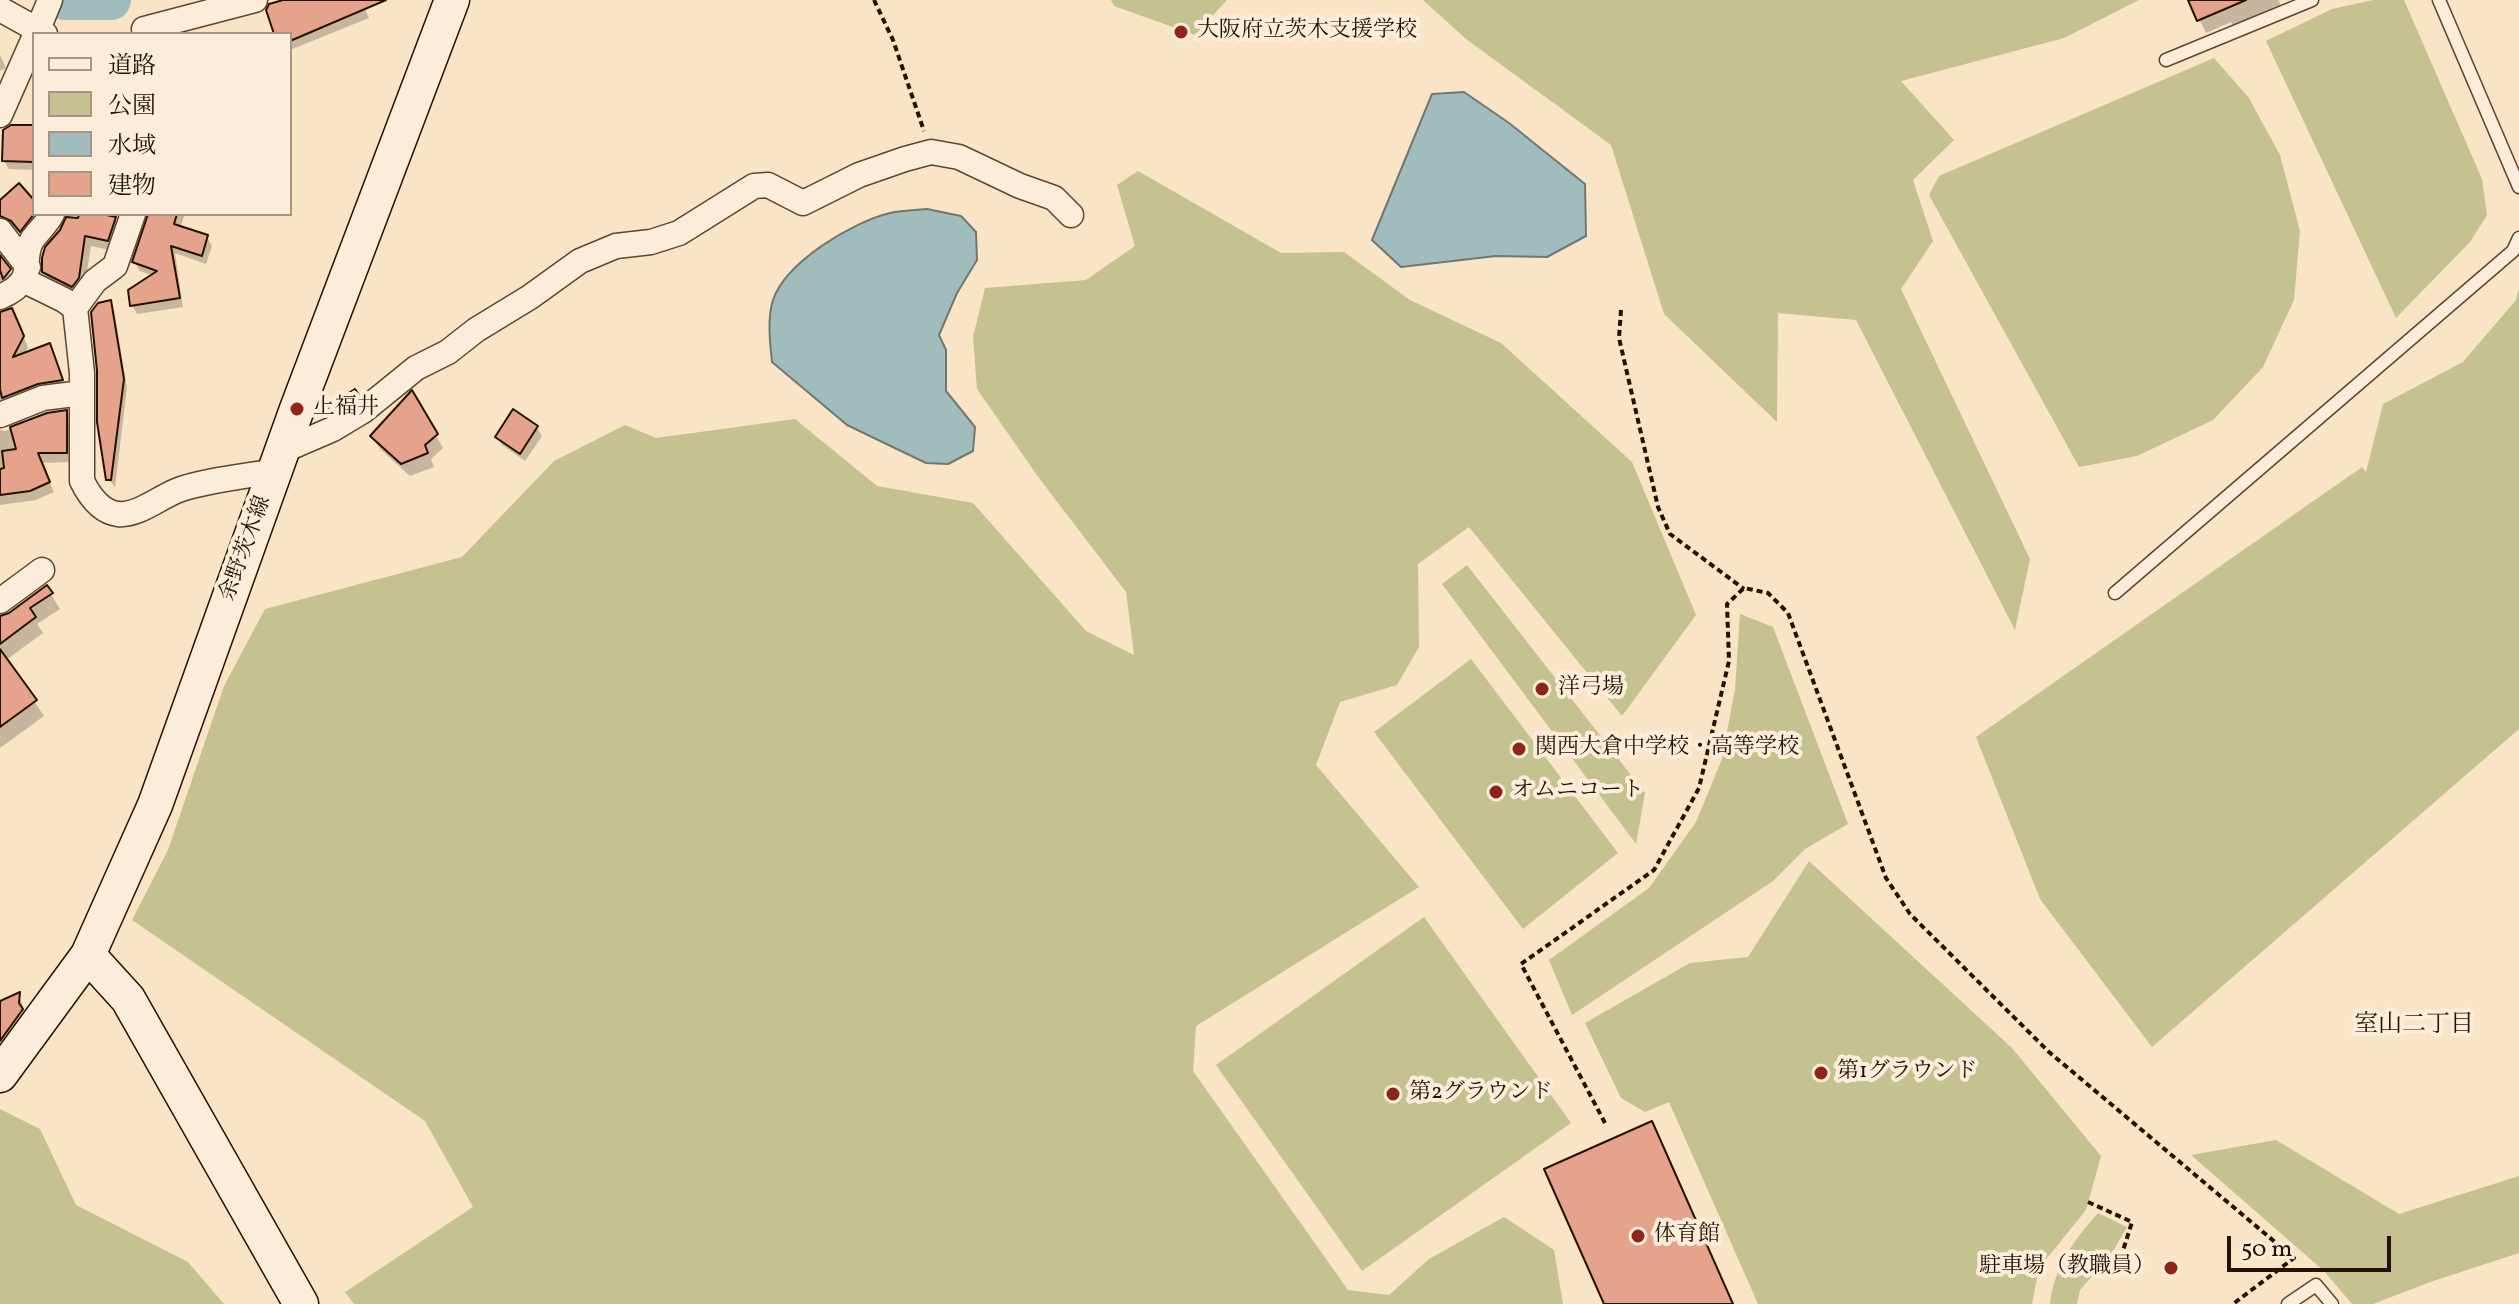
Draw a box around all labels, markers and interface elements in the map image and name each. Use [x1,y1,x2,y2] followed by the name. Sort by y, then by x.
[1197,19,1417,45] place label: 大阪府立茨木支援学校
[1172,23,1190,41] marker: 大阪府立茨木支援学校
[32,32,292,216] legend
[108,50,156,84] text: 道路
[108,90,156,124] text: 公園
[108,130,156,164] text: 水域
[108,170,156,204] text: 建物
[313,396,379,422] place label: 上福井
[288,400,306,418] marker: 上福井
[216,493,278,605] street label: 余野茨木線
[1558,676,1624,702] place label: 洋弓場
[1533,680,1551,698] marker: 洋弓場
[1535,736,1799,762] place label: 関西大倉中学校・高等学校
[1510,740,1528,758] marker: 関西大倉中学校・高等学校
[1512,779,1644,805] place label: オムニコート
[1487,783,1505,801] marker: オムニコート
[2354,1013,2474,1041] district label: 室山二丁目
[1837,1060,1978,1086] place label: 第1グラウンド
[1812,1064,1830,1082] marker: 第1グラウンド
[1409,1081,1553,1107] place label: 第2グラウンド
[1384,1085,1402,1103] marker: 第2グラウンド
[2231,1220,2395,1270] scale bar
[1654,1223,1720,1249] place label: 体育館
[1629,1227,1647,1245] marker: 体育館
[2241,1233,2293,1267] text: 50 m
[1979,1255,2155,1281] place label: 駐車場（教職員）
[2162,1259,2180,1277] marker: 駐車場（教職員）

